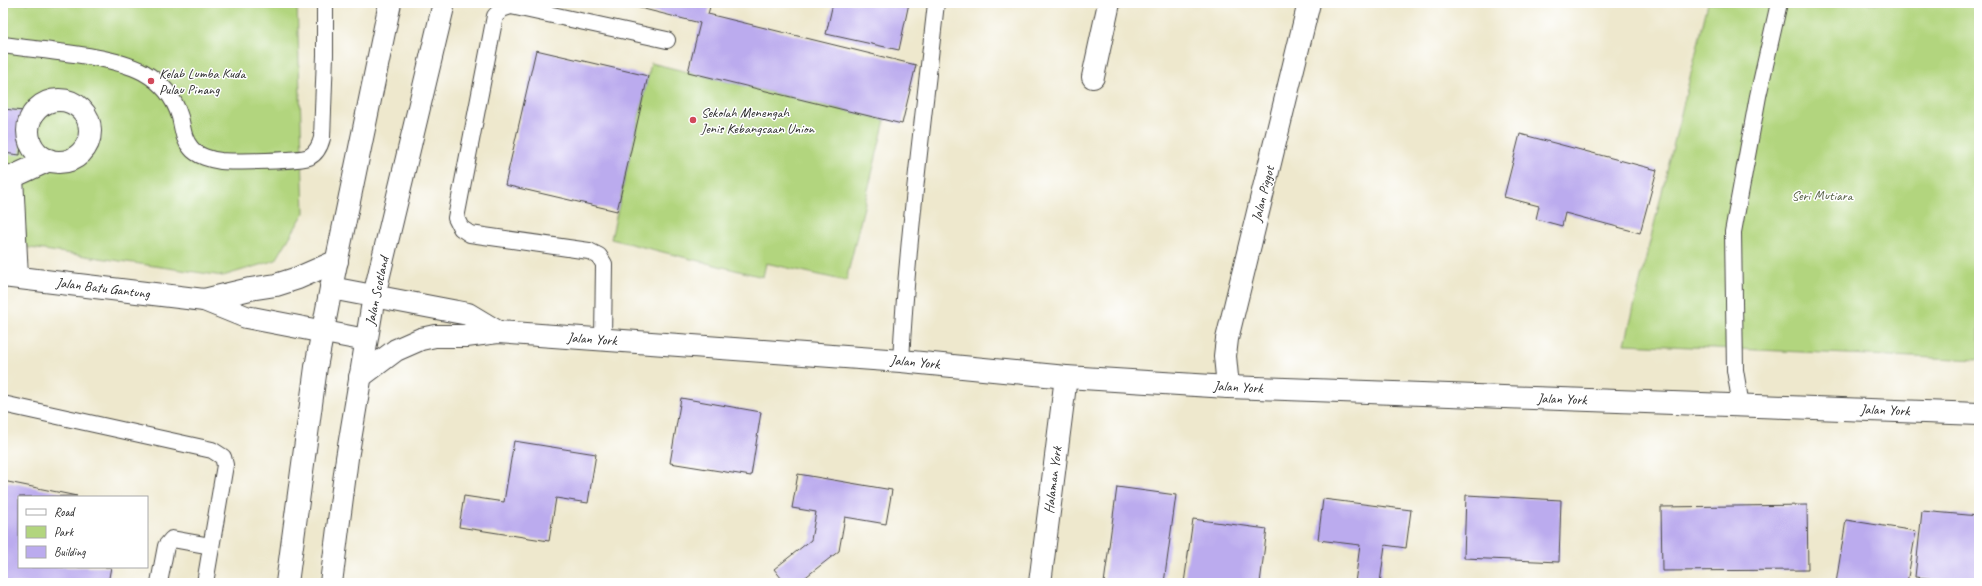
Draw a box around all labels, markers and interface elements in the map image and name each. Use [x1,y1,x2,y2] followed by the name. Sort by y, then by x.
[159,65,247,98] place label: Kelab Lumba Kuda Pulau Pinang
[146,76,156,86] marker: Kelab Lumba Kuda Pulau Pinang
[700,104,815,137] place label: Sekolah Menengah Jenis Kebangsaan Union
[688,115,698,125] marker: Sekolah Menengah Jenis Kebangsaan Union
[1248,163,1278,225] street label: Jalan Piggot
[1791,187,1854,204] park label: Seri Mutiara
[361,253,393,328] street label: Jalan Scotland
[54,274,152,302] street label: Jalan Batu Gantung
[566,329,619,349] street label: Jalan York
[889,351,942,373] street label: Jalan York
[1212,377,1265,397] street label: Jalan York
[1536,390,1589,408] street label: Jalan York
[1859,401,1912,419] street label: Jalan York
[1040,445,1066,514] street label: Halaman York
[18,496,148,568] legend
[54,504,76,520] text: Road
[54,524,75,540] text: Park
[54,544,86,560] text: Building

